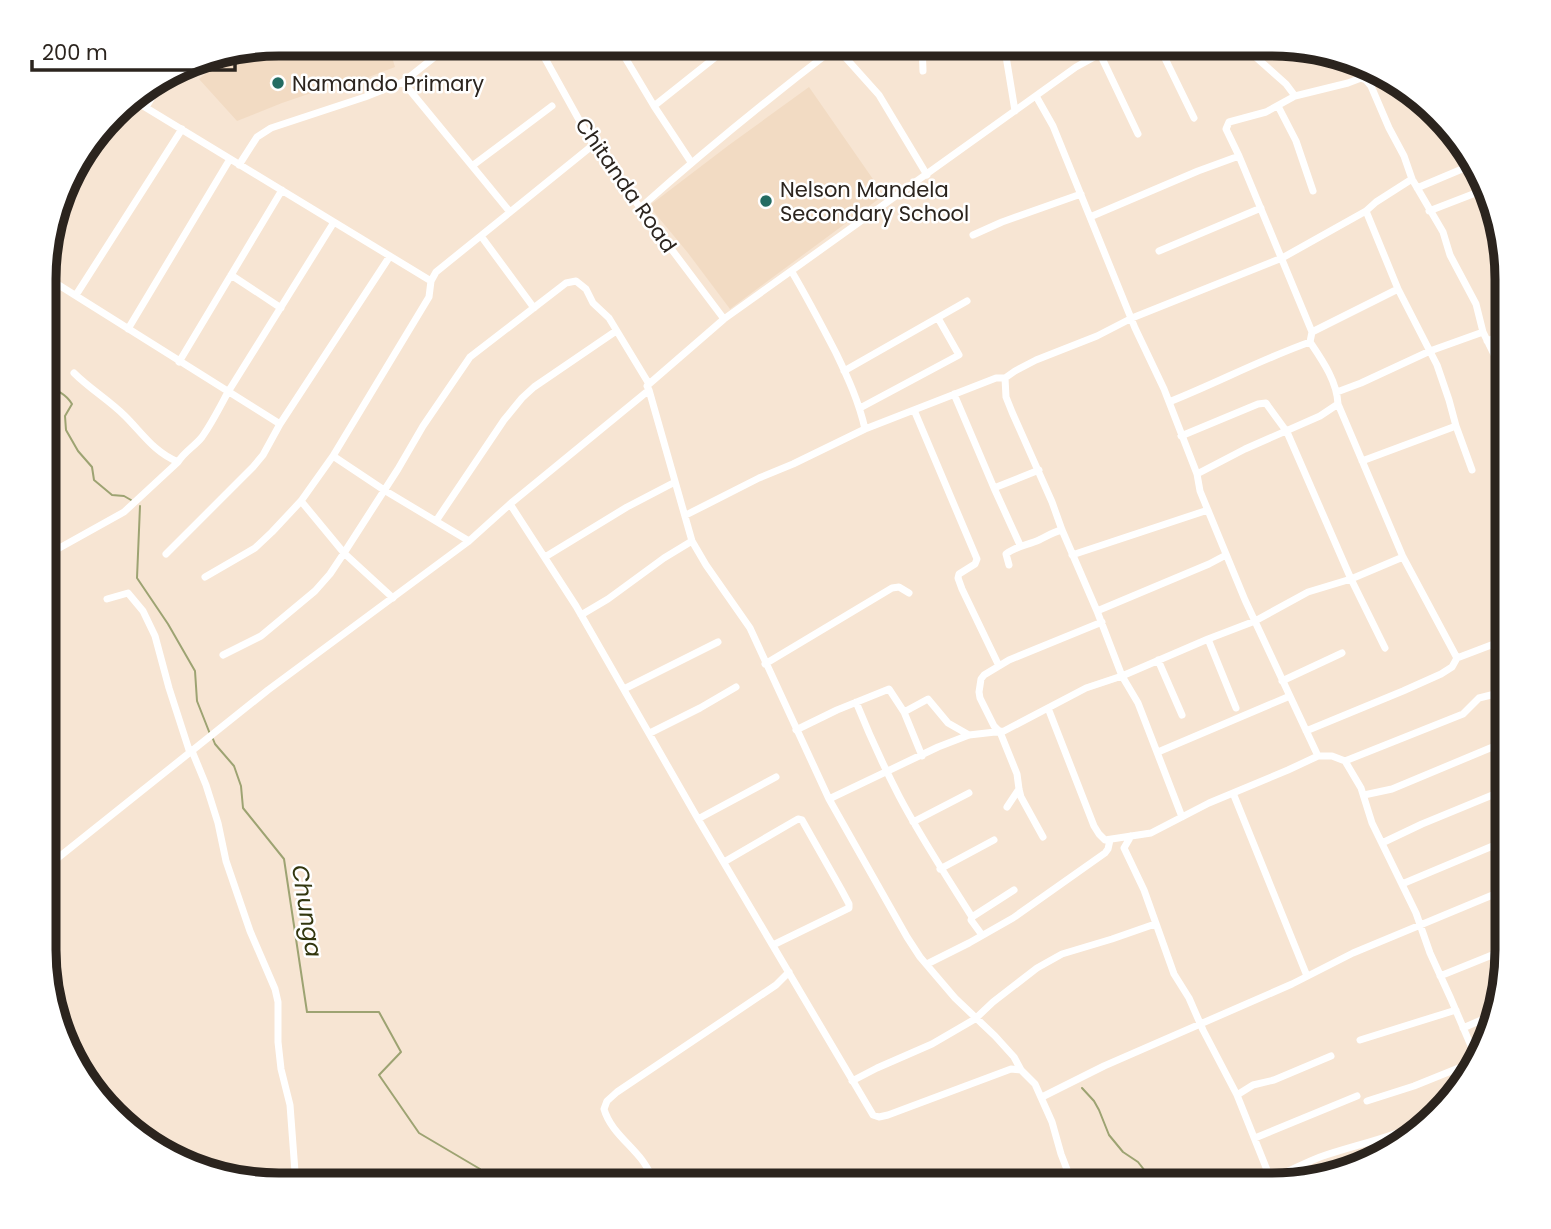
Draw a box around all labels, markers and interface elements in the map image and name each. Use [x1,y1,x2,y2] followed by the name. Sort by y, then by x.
[32,28,234,72] scale bar
[42,38,108,67] text: 200 m
[292,69,484,98] place label: Namando Primary
[270,75,286,91] marker: Namando Primary
[569,112,683,258] street label: Chitanda Road
[780,175,969,228] place label: Nelson Mandela Secondary School
[758,193,774,209] marker: Nelson Mandela Secondary School
[284,863,330,959] water label: Chunga

